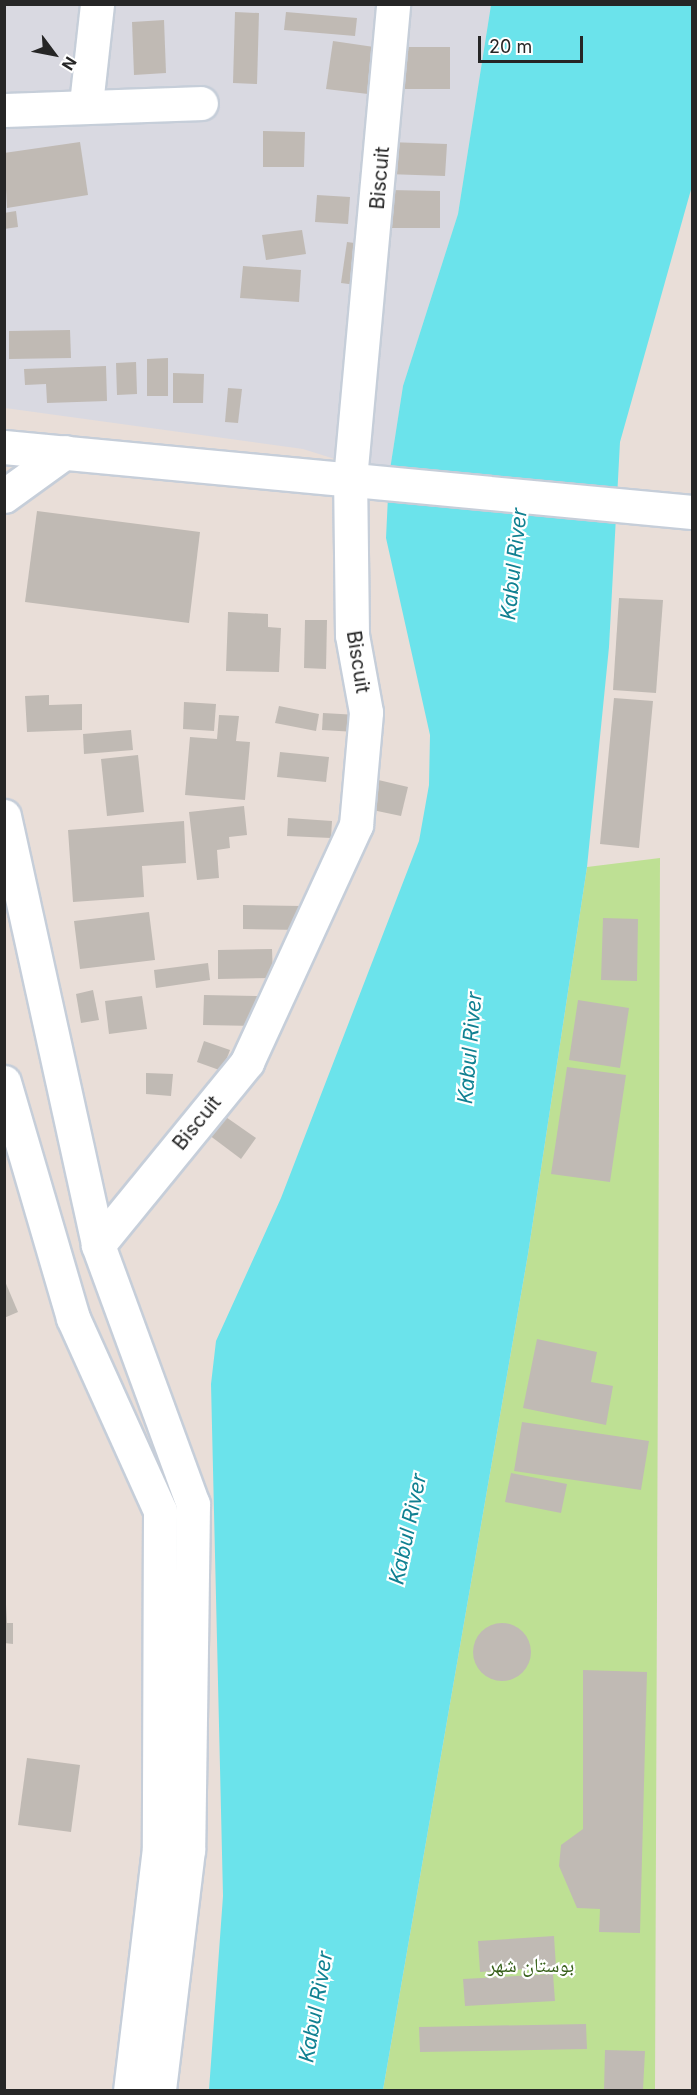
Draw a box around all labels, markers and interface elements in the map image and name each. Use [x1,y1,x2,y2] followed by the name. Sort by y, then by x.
[24,24,84,84] north arrow
[481,24,586,62] scale bar
[489,36,532,57] text: 20 m
[58,53,81,74] text: N
[365,146,395,210] street label: Biscuit
[496,507,532,621] water label: Kabul River
[341,629,375,695] street label: Biscuit
[453,991,487,1105] water label: Kabul River
[168,1091,226,1155] street label: Biscuit
[384,1471,432,1587] water label: Kabul River
[294,1949,338,2065] water label: Kabul River
[488,1953,574,1977] park label: بوستان شهر

